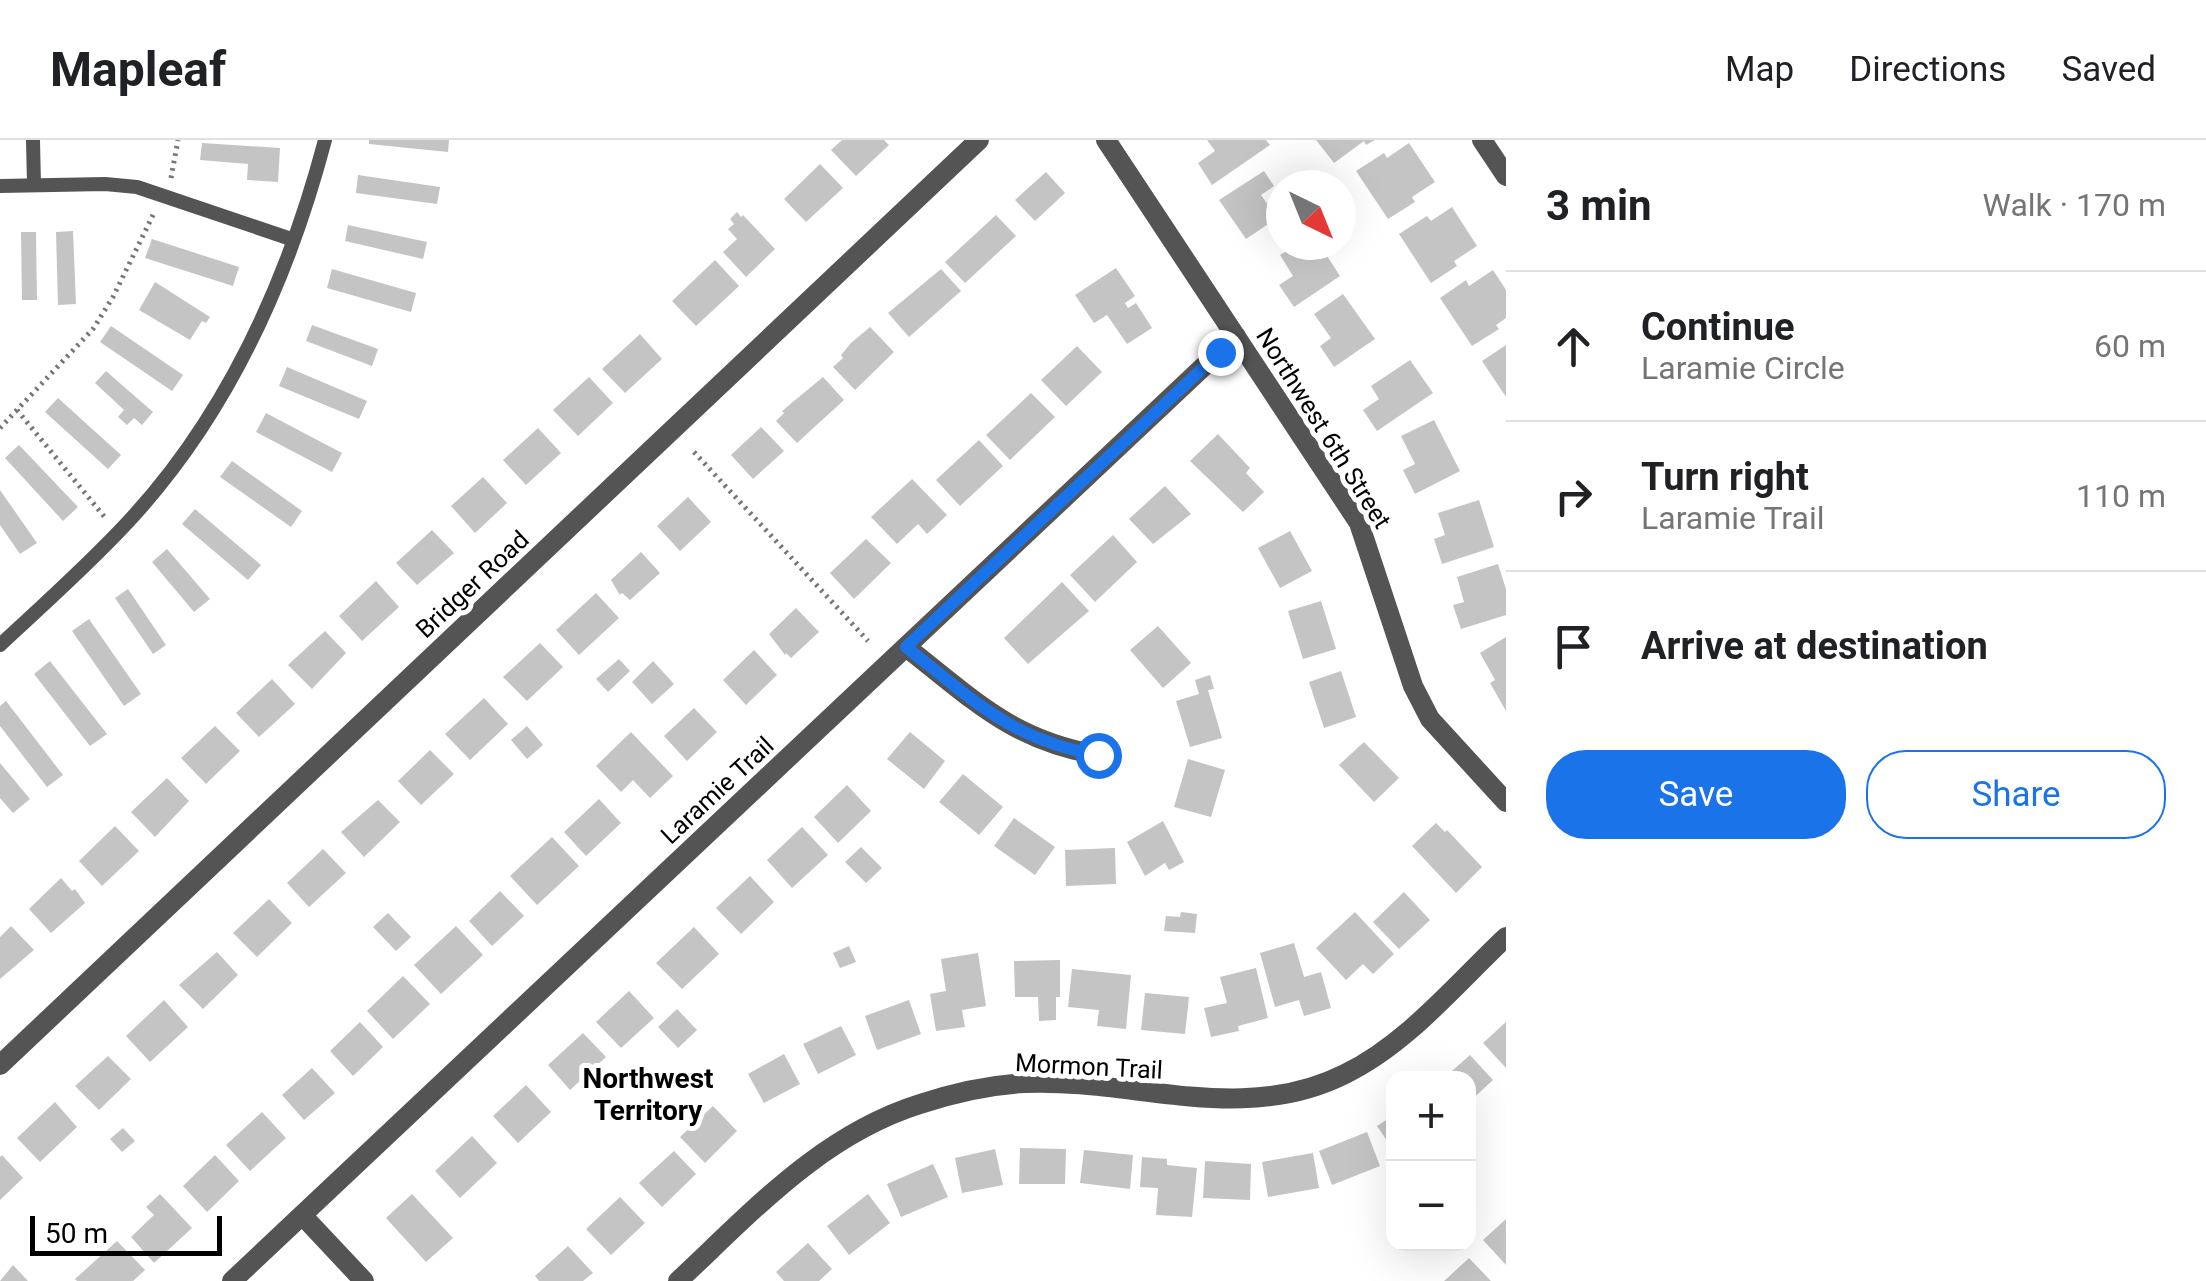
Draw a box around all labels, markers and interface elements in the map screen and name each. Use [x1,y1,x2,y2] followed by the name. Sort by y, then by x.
[50,41,226,98] text: Mapleaf
[1725,49,1794,90] text: Map
[1849,49,2006,90] text: Directions
[2061,49,2156,90] text: Saved
[1266,170,1356,260] north arrow
[1546,181,1652,230] text: 3 min
[1983,186,2166,224] text: Walk · 170 m
[1641,305,1795,349] text: Continue
[1546,319,1601,374] icon: ahead
[1250,323,1397,534] street label: Northwest 6th Street
[2094,327,2166,365] text: 60 m
[1198,330,1244,376] route end
[1641,349,1845,387] text: Laramie Circle
[1641,455,1809,499] text: Turn right
[1546,469,1601,524] icon: right
[2076,477,2166,515] text: 110 m
[1641,499,1825,537] text: Laramie Trail
[410,525,535,644] street label: Bridger Road
[1546,619,1601,674] icon: arrive
[1641,624,1988,668] text: Arrive at destination
[655,731,780,850] street label: Laramie Trail
[1076,733,1122,779] route start
[1546,750,1846,839] button: Save
[1866,750,2166,839] button: Share
[1014,1048,1164,1085] street label: Mormon Trail
[582,1062,714,1127] district label: Northwest Territory
[1386,1071,1476,1251] map controls
[1386,1071,1476,1161] button: +
[1386,1161,1476,1251] button: −
[30,1211,222,1256] scale bar
[45,1217,108,1250] text: 50 m

